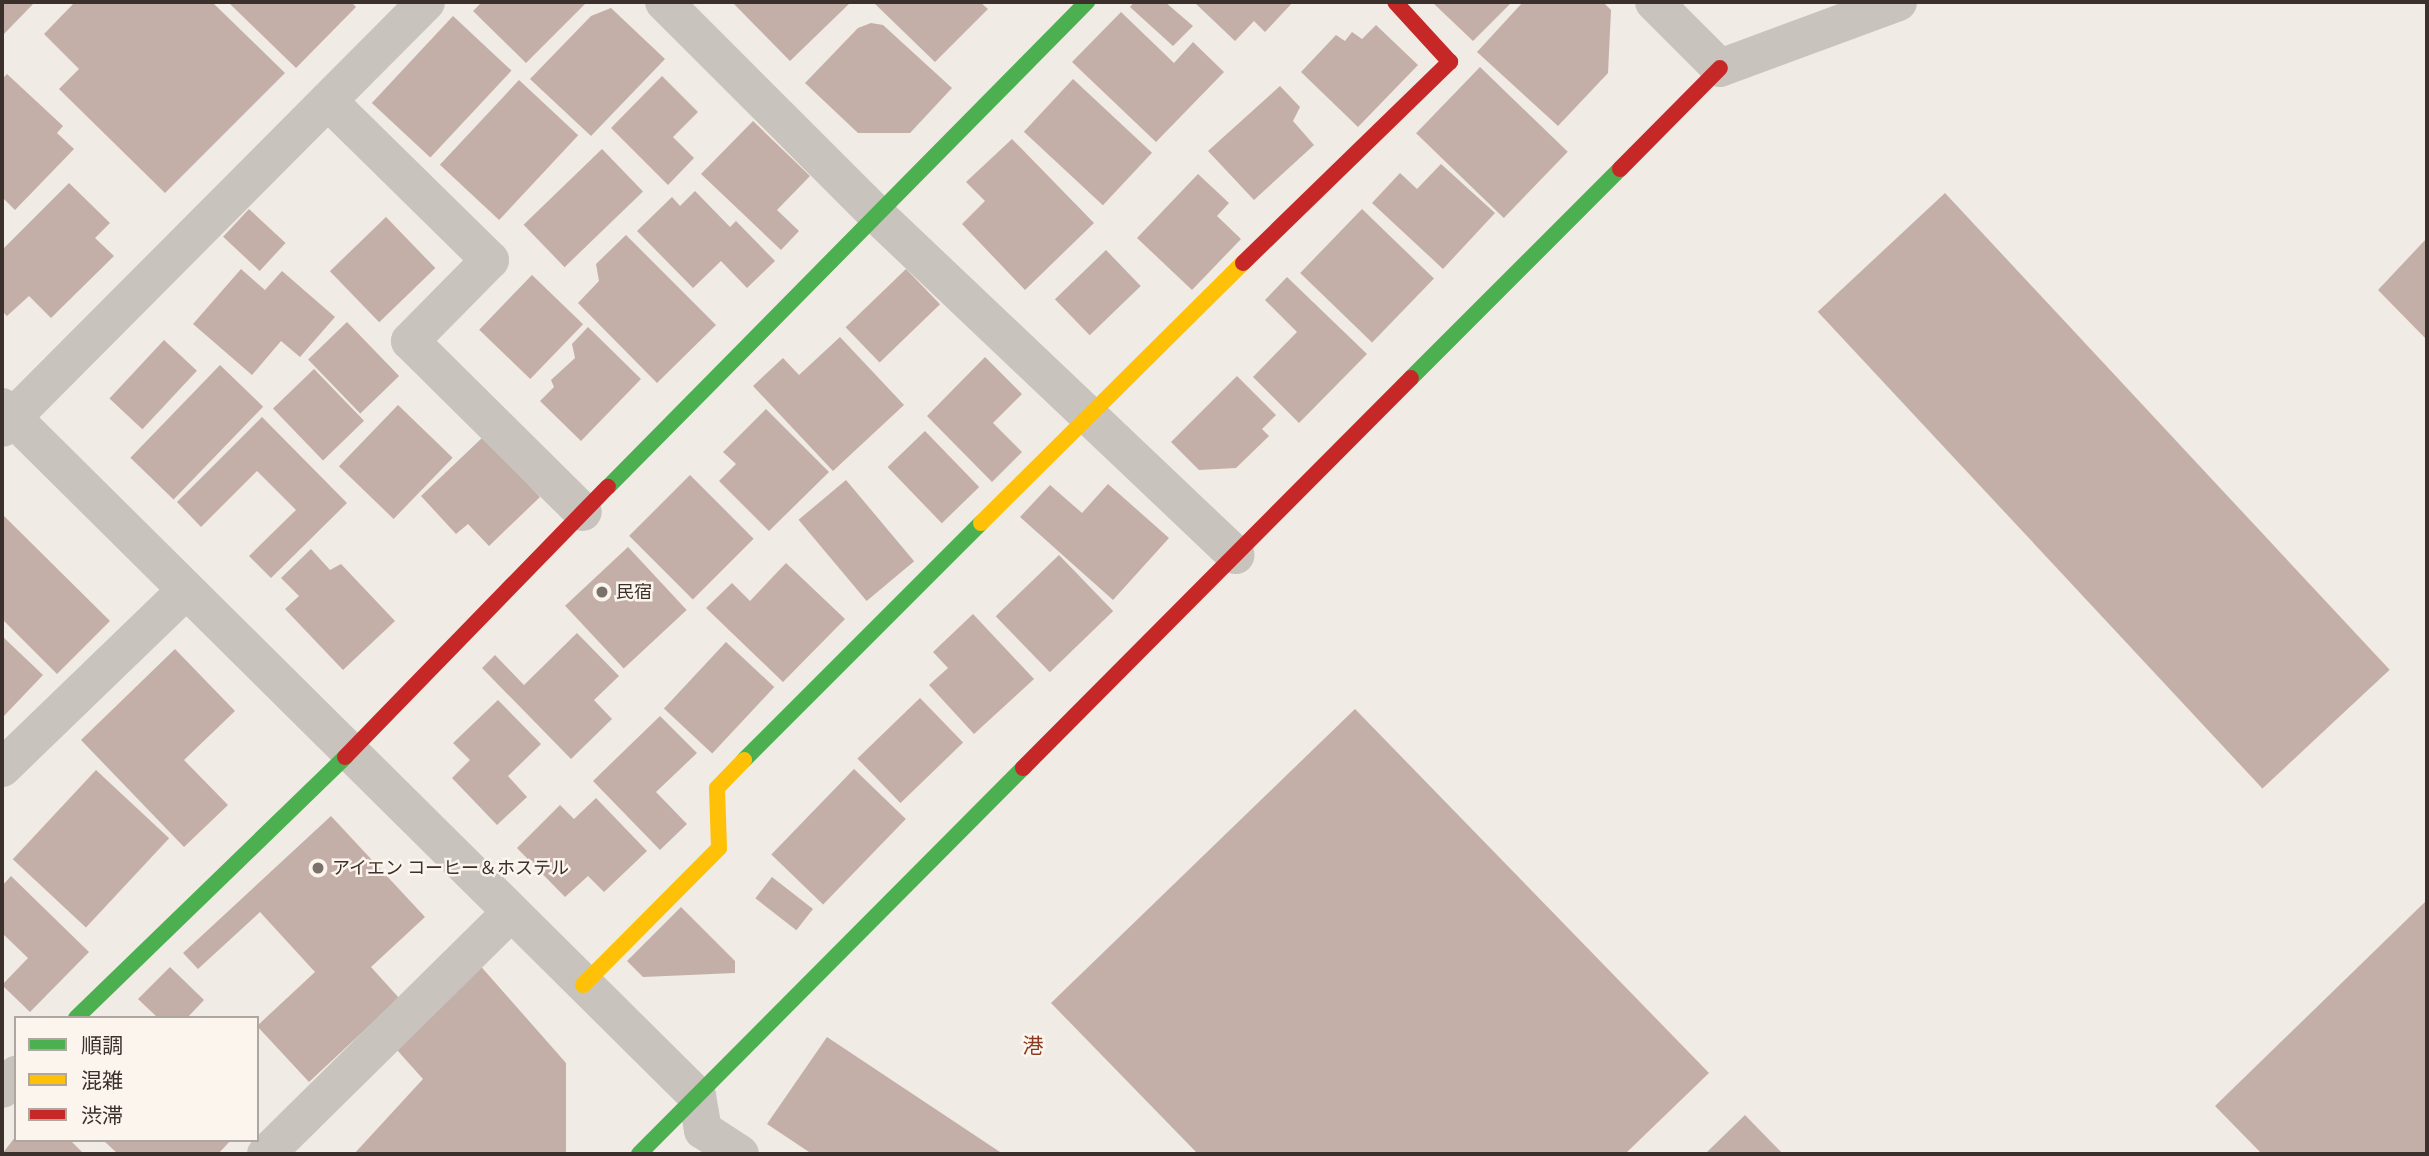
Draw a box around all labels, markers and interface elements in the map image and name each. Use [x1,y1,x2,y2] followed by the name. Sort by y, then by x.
[616,581,652,603] place label: 民宿
[594,584,610,600] marker: 民宿
[332,857,570,879] place label: アイエン コーヒー＆ホステル
[310,860,326,876] marker: アイエン コーヒー＆ホステル
[14,1016,259,1142] legend
[81,1031,123,1060] text: 順調
[1023,1033,1043,1059] district label: 港
[81,1066,123,1095] text: 混雑
[81,1101,123,1130] text: 渋滞

